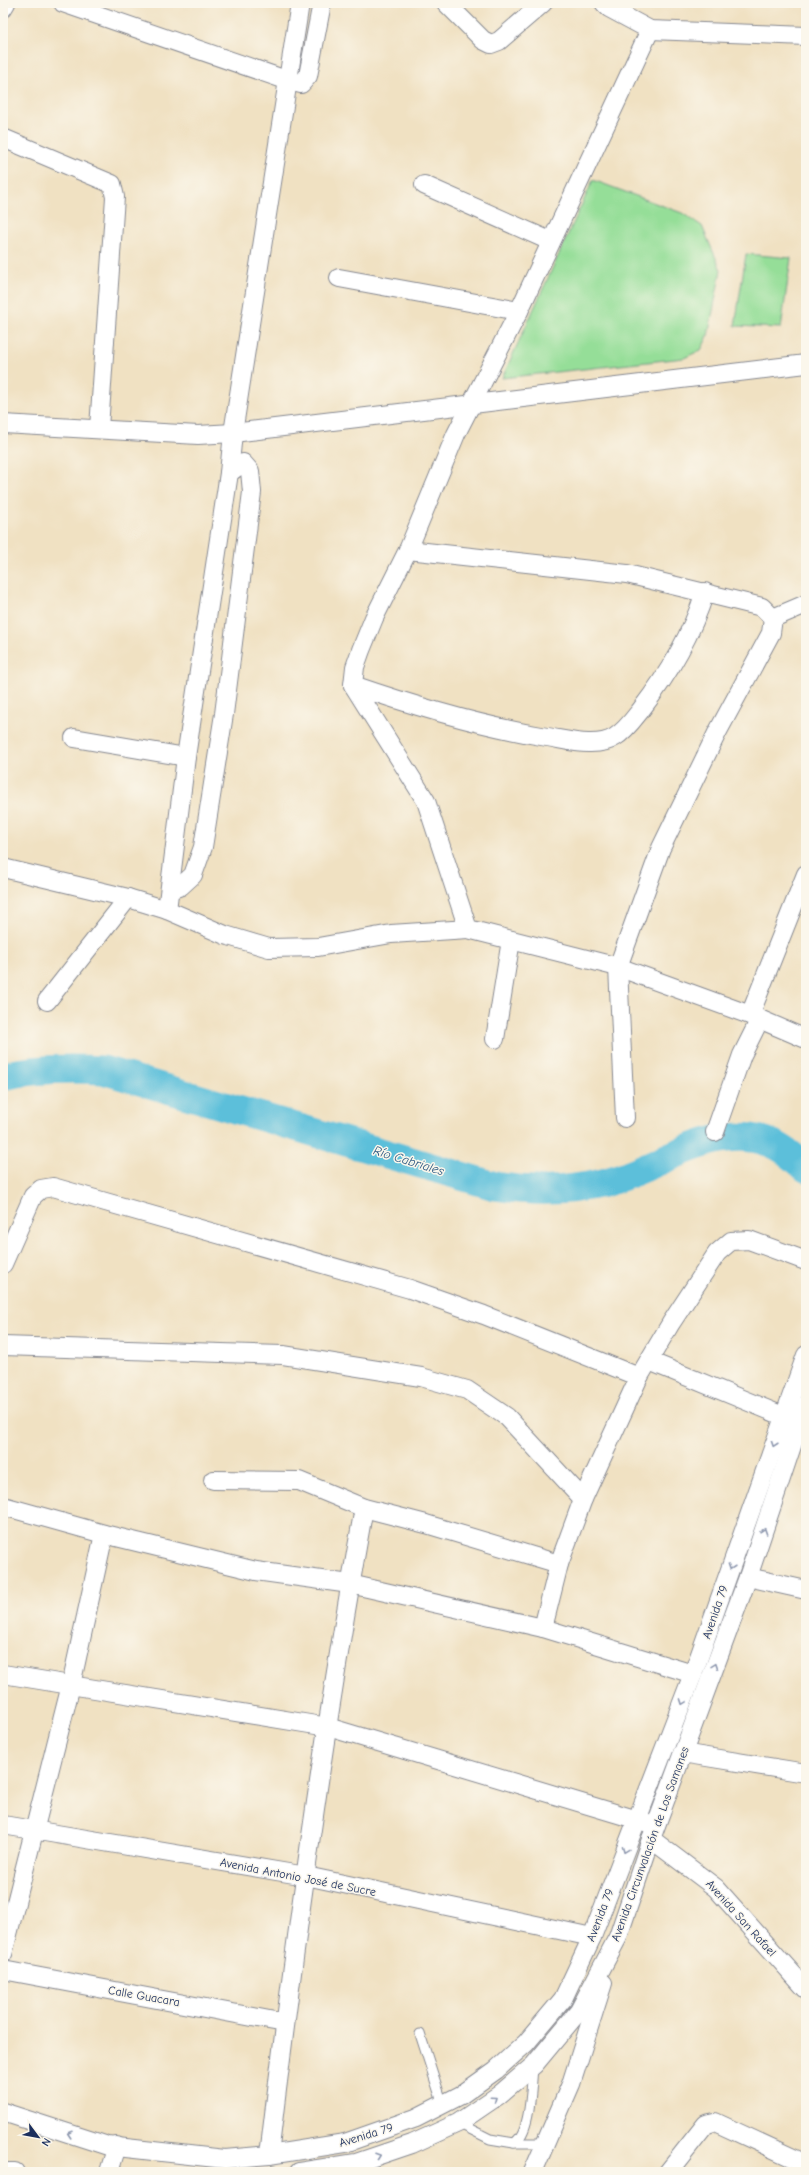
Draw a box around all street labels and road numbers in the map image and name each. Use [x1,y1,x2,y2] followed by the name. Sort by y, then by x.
[699,1583,731,1641] street label: Avenida 79
[608,1745,692,1943] street label: Avenida Circunvalación de Los Samanes
[219,1855,377,1899] street label: Avenida Antonio José de Sucre
[703,1877,779,1959] street label: Avenida San Rafael
[583,1886,617,1944] street label: Avenida 79
[107,1983,181,2009] street label: Calle Guacara
[337,2120,395,2150] street label: Avenida 79

